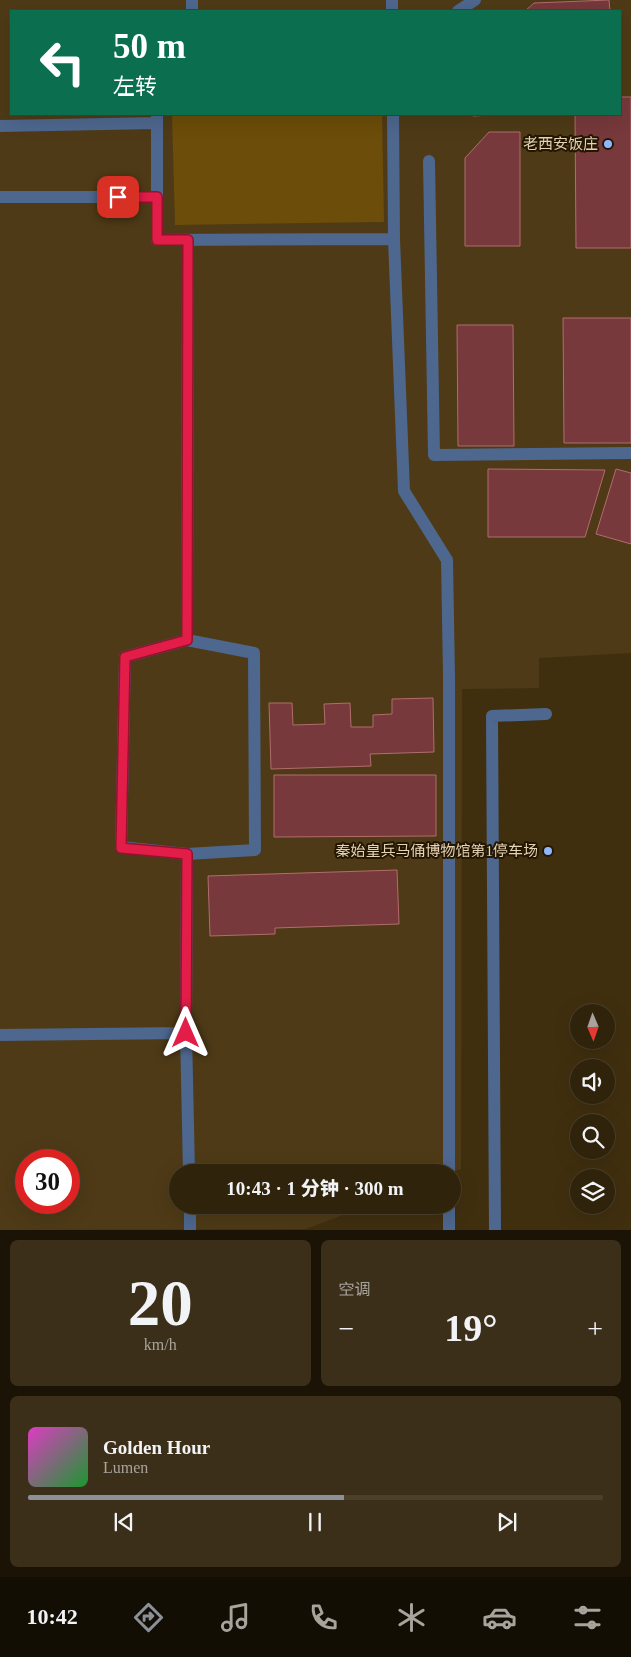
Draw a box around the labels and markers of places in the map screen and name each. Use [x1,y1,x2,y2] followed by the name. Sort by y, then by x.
[523,136,598,152] place label: 老西安饭庄
[602,138,614,150] marker: 老西安饭庄
[97,176,139,218] pin
[335,842,538,859] place label: 秦始皇兵马俑博物馆第1停车场
[542,845,554,857] marker: 秦始皇兵马俑博物馆第1停车场

